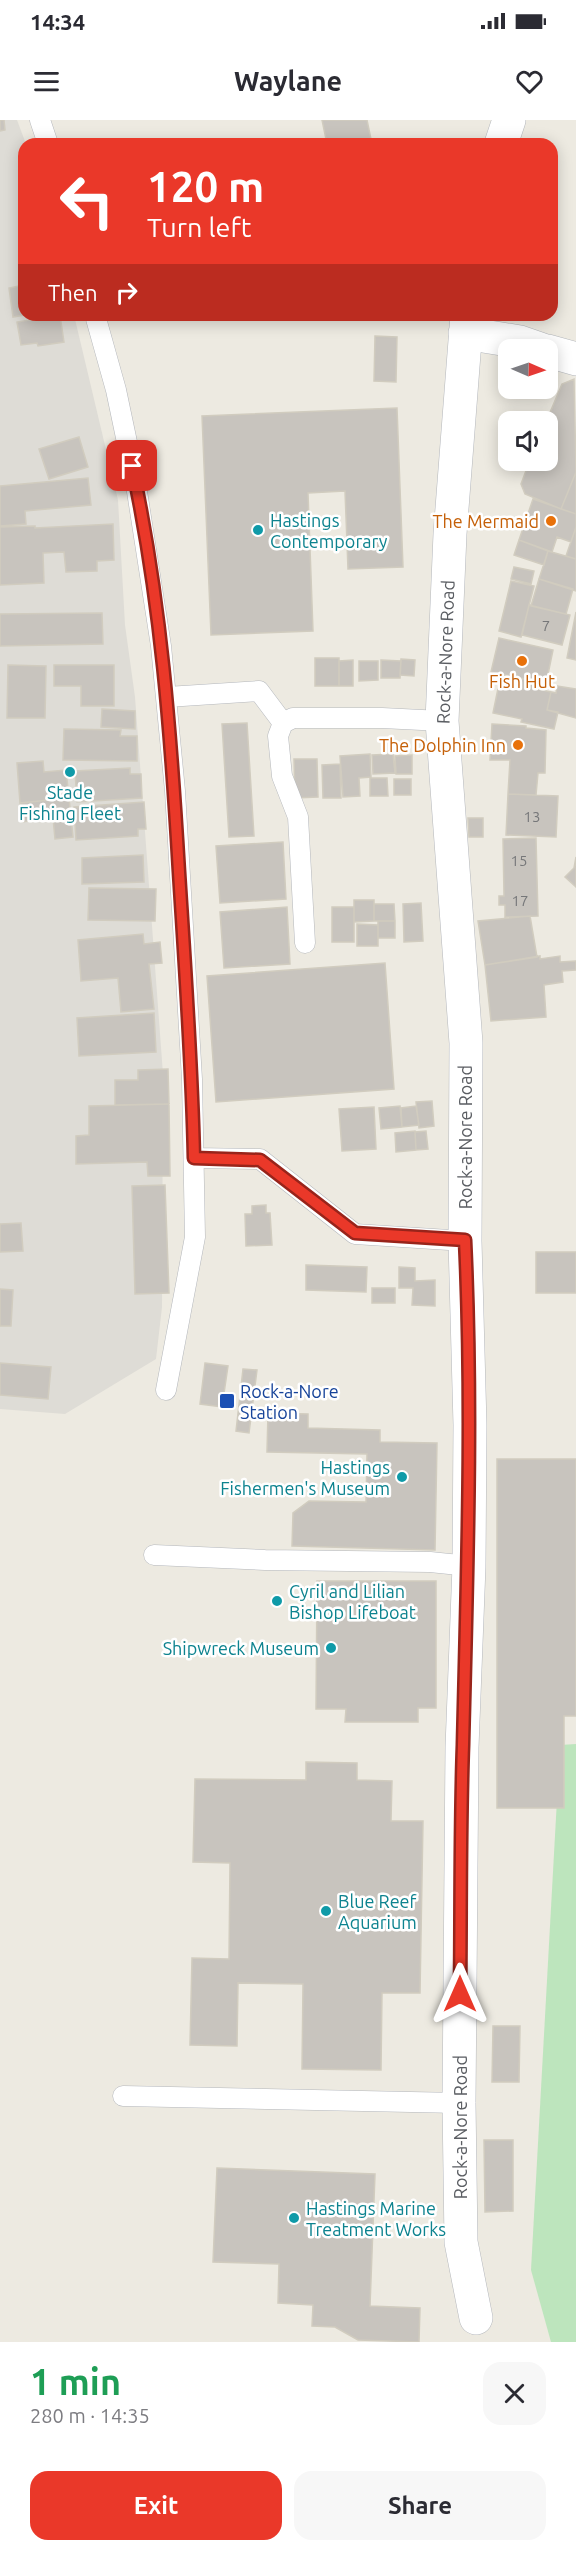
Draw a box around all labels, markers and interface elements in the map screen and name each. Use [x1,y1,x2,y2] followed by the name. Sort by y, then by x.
[30,9,85,34] text: 14:34
[30,65,63,98] icon: menu
[513,65,546,98] icon: heart
[234,66,342,96] text: Waylane
[48,162,126,240] icon: left
[147,163,264,210] text: 120 m
[147,212,251,242] text: Turn left
[110,276,143,309] icon: right
[48,280,98,305] text: Then
[498,339,558,399] north arrow
[498,339,558,471] map controls
[498,411,558,471] button: sound
[106,440,157,491] pin
[115,449,148,482] icon: arrive
[270,510,388,551] place label: Hastings Contemporary
[433,511,539,531] place label: The Mermaid
[544,514,558,528] marker: The Mermaid
[251,523,265,537] marker: Hastings Contemporary
[432,580,458,724] street label: Rock-a-Nore Road
[542,617,550,634] house number: 7
[515,654,529,668] marker: Fish Hut
[489,671,555,691] place label: Fish Hut
[379,735,506,755] place label: The Dolphin Inn
[511,738,525,752] marker: The Dolphin Inn
[63,765,77,779] marker: Stade Fishing Fleet
[19,782,121,823] place label: Stade Fishing Fleet
[524,808,540,825] house number: 13
[511,852,527,869] house number: 15
[512,892,528,909] house number: 17
[455,1065,475,1209] street label: Rock-a-Nore Road
[240,1381,339,1422] place label: Rock-a-Nore Station
[218,1392,236,1410] marker: Rock-a-Nore Station
[220,1457,390,1498] place label: Hastings Fishermen's Museum
[395,1470,409,1484] marker: Hastings Fishermen's Museum
[289,1581,416,1622] place label: Cyril and Lilian Bishop Lifeboat
[270,1594,284,1608] marker: Cyril and Lilian Bishop Lifeboat
[163,1638,319,1658] place label: Shipwreck Museum
[324,1641,338,1655] marker: Shipwreck Museum
[338,1891,417,1932] place label: Blue Reef Aquarium
[319,1904,333,1918] marker: Blue Reef Aquarium
[428,1962,492,2026] position arrow
[450,2055,470,2199] street label: Rock-a-Nore Road
[306,2198,446,2239] place label: Hastings Marine Treatment Works
[287,2211,301,2225] marker: Hastings Marine Treatment Works
[30,2361,121,2402] text: 1 min
[483,2362,546,2425] button: close
[30,2404,150,2427] text: 280 m · 14:35
[30,2471,282,2540] button: Exit
[294,2471,546,2540] button: Share

